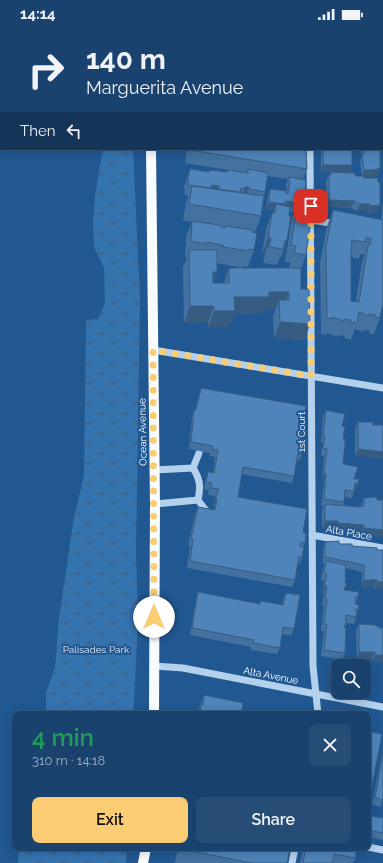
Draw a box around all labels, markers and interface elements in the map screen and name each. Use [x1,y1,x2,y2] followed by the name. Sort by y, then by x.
[20,5,56,23] text: 14:14
[86,43,166,76] text: 140 m
[20,44,72,96] icon: right
[86,77,243,98] text: Marguerita Avenue
[63,120,85,142] icon: left
[20,122,55,140] text: Then
[294,189,328,223] pin
[300,195,322,217] icon: arrive
[136,398,149,466] street label: Ocean Avenue
[296,411,307,452] street label: 1st Court
[325,523,373,542] street label: Alta Place
[133,596,175,638] position arrow
[63,644,130,655] park label: Palisades Park
[331,659,371,699] map controls
[331,659,371,699] button: search
[243,665,299,686] street label: Alta Avenue
[32,723,94,752] text: 4 min
[309,724,351,766] button: close
[32,753,105,768] text: 310 m · 14:18
[32,797,188,843] button: Exit
[196,797,351,843] button: Share

